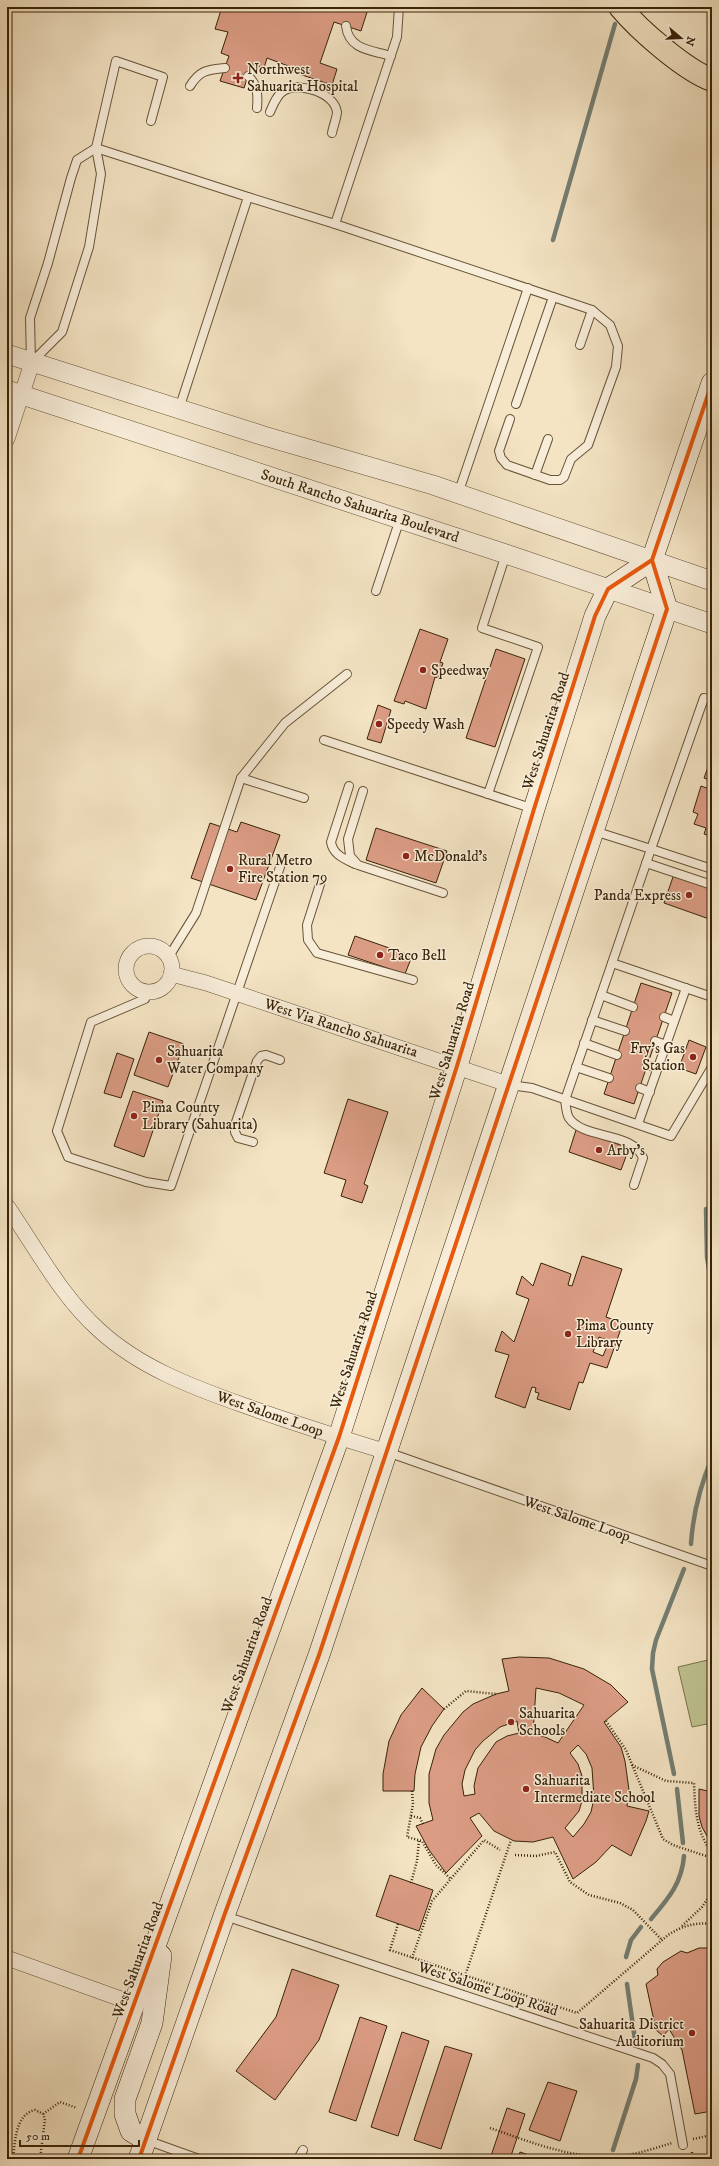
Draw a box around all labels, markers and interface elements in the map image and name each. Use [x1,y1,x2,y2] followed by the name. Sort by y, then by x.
[661,18,701,58] north arrow
[681,34,698,47] text: N
[247,60,359,96] place label: Northwest Sahuarita Hospital
[232,72,244,84] marker: Northwest Sahuarita Hospital
[258,465,462,547] street label: South Rancho Sahuarita Boulevard
[431,661,490,680] place label: Speedway
[418,665,428,675] marker: Speedway
[518,669,574,793] street label: West Sahuarita Road
[387,715,465,734] place label: Speedy Wash
[374,719,384,729] marker: Speedy Wash
[414,847,487,866] place label: McDonald's
[238,851,328,887] place label: Rural Metro Fire Station 79
[401,851,411,861] marker: McDonald's
[225,864,235,874] marker: Rural Metro Fire Station 79
[594,886,681,905] place label: Panda Express
[684,890,694,900] marker: Panda Express
[388,946,447,965] place label: Taco Bell
[375,950,385,960] marker: Taco Bell
[425,979,479,1103] street label: West Sahuarita Road
[261,994,421,1062] street label: West Via Rancho Sahuarita
[630,1039,685,1075] place label: Fry's Gas Station
[166,1042,264,1078] place label: Sahuarita Water Company
[688,1052,698,1062] marker: Fry's Gas Station
[154,1055,164,1065] marker: Sahuarita Water Company
[142,1098,258,1134] place label: Pima County Library (Sahuarita)
[129,1111,139,1121] marker: Pima County Library (Sahuarita)
[607,1141,645,1160] place label: Arby's
[594,1145,604,1155] marker: Arby's
[326,1288,382,1412] street label: West Sahuarita Road
[576,1316,655,1352] place label: Pima County Library
[563,1329,573,1339] marker: Pima County Library
[213,1386,326,1441] street label: West Salome Loop
[520,1491,633,1546] street label: West Salome Loop
[217,1594,277,1717] street label: West Sahuarita Road
[519,1704,576,1740] place label: Sahuarita Schools
[506,1717,516,1727] marker: Sahuarita Schools
[534,1771,656,1807] place label: Sahuarita Intermediate School
[521,1784,531,1794] marker: Sahuarita Intermediate School
[108,1899,168,2022] street label: West Sahuarita Road
[415,1957,561,2021] street label: West Salome Loop Road
[579,2015,684,2051] place label: Sahuarita District Auditorium
[687,2028,697,2038] marker: Sahuarita District Auditorium
[20,2122,139,2148] scale bar
[26,2129,50,2144] text: 50 m

